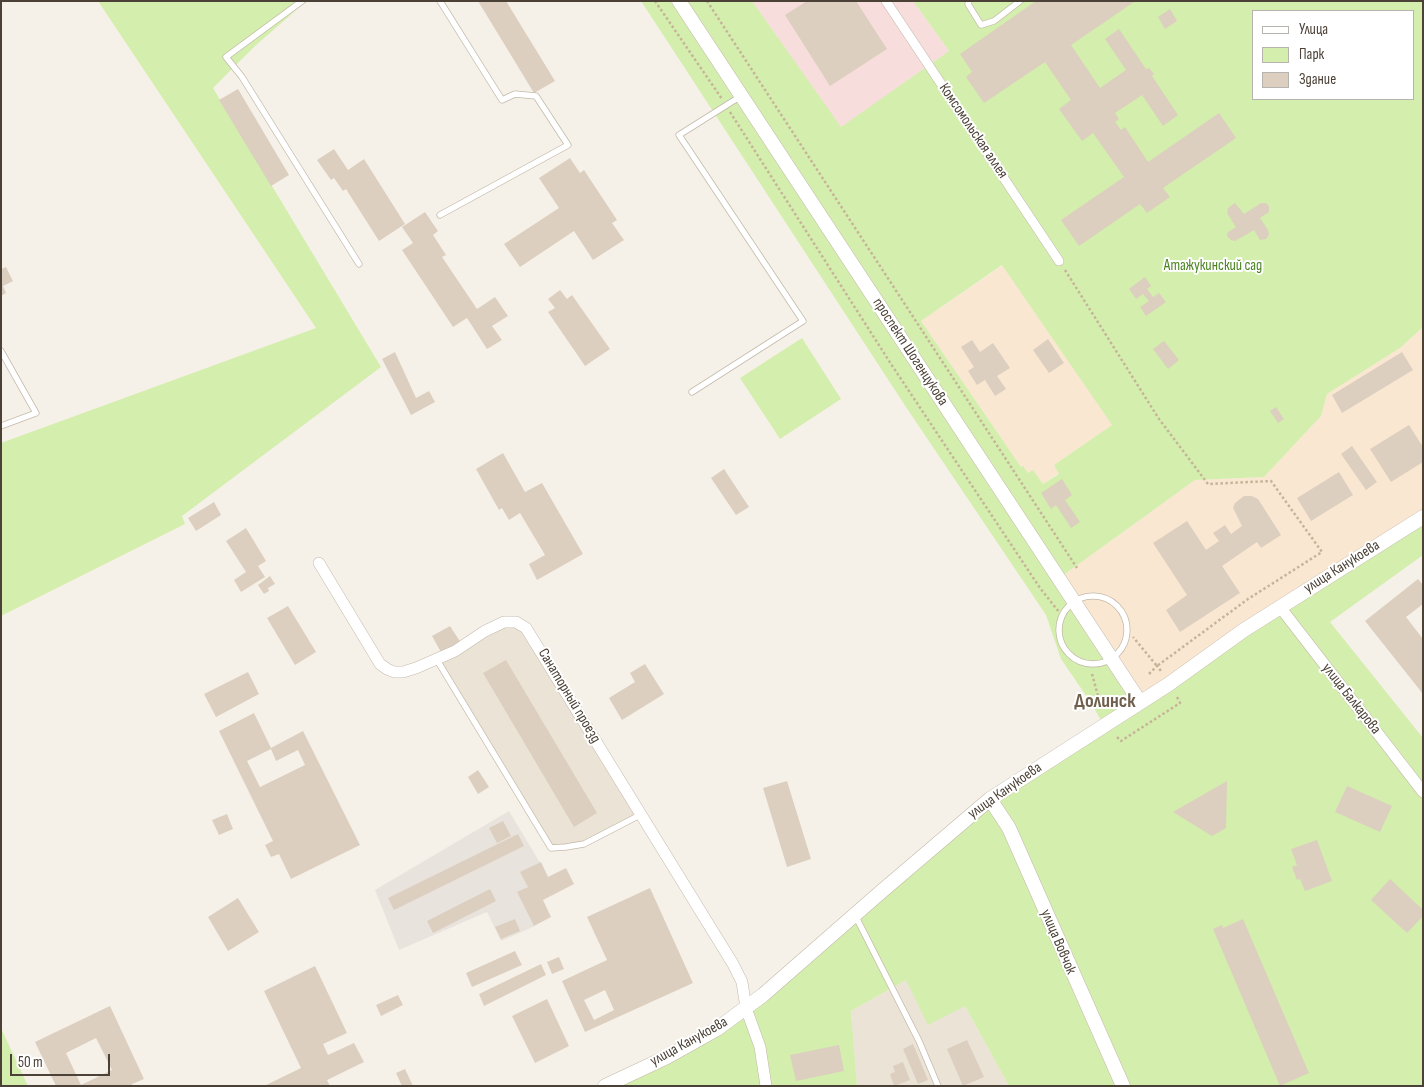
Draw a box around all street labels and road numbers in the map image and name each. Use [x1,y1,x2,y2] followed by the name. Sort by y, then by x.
[935,80,1011,182] street label: Комсомольская аллея
[868,295,952,409] street label: проспект Шогенцукова
[1301,537,1383,597] street label: улица Канукоева
[534,646,604,746] street label: Санаторный проезд
[1318,660,1384,738] street label: улица Балкарова
[965,759,1045,823] street label: улица Канукоева
[1036,907,1080,977] street label: улица Вовчок
[647,1013,731,1071] street label: улица Канукоева

